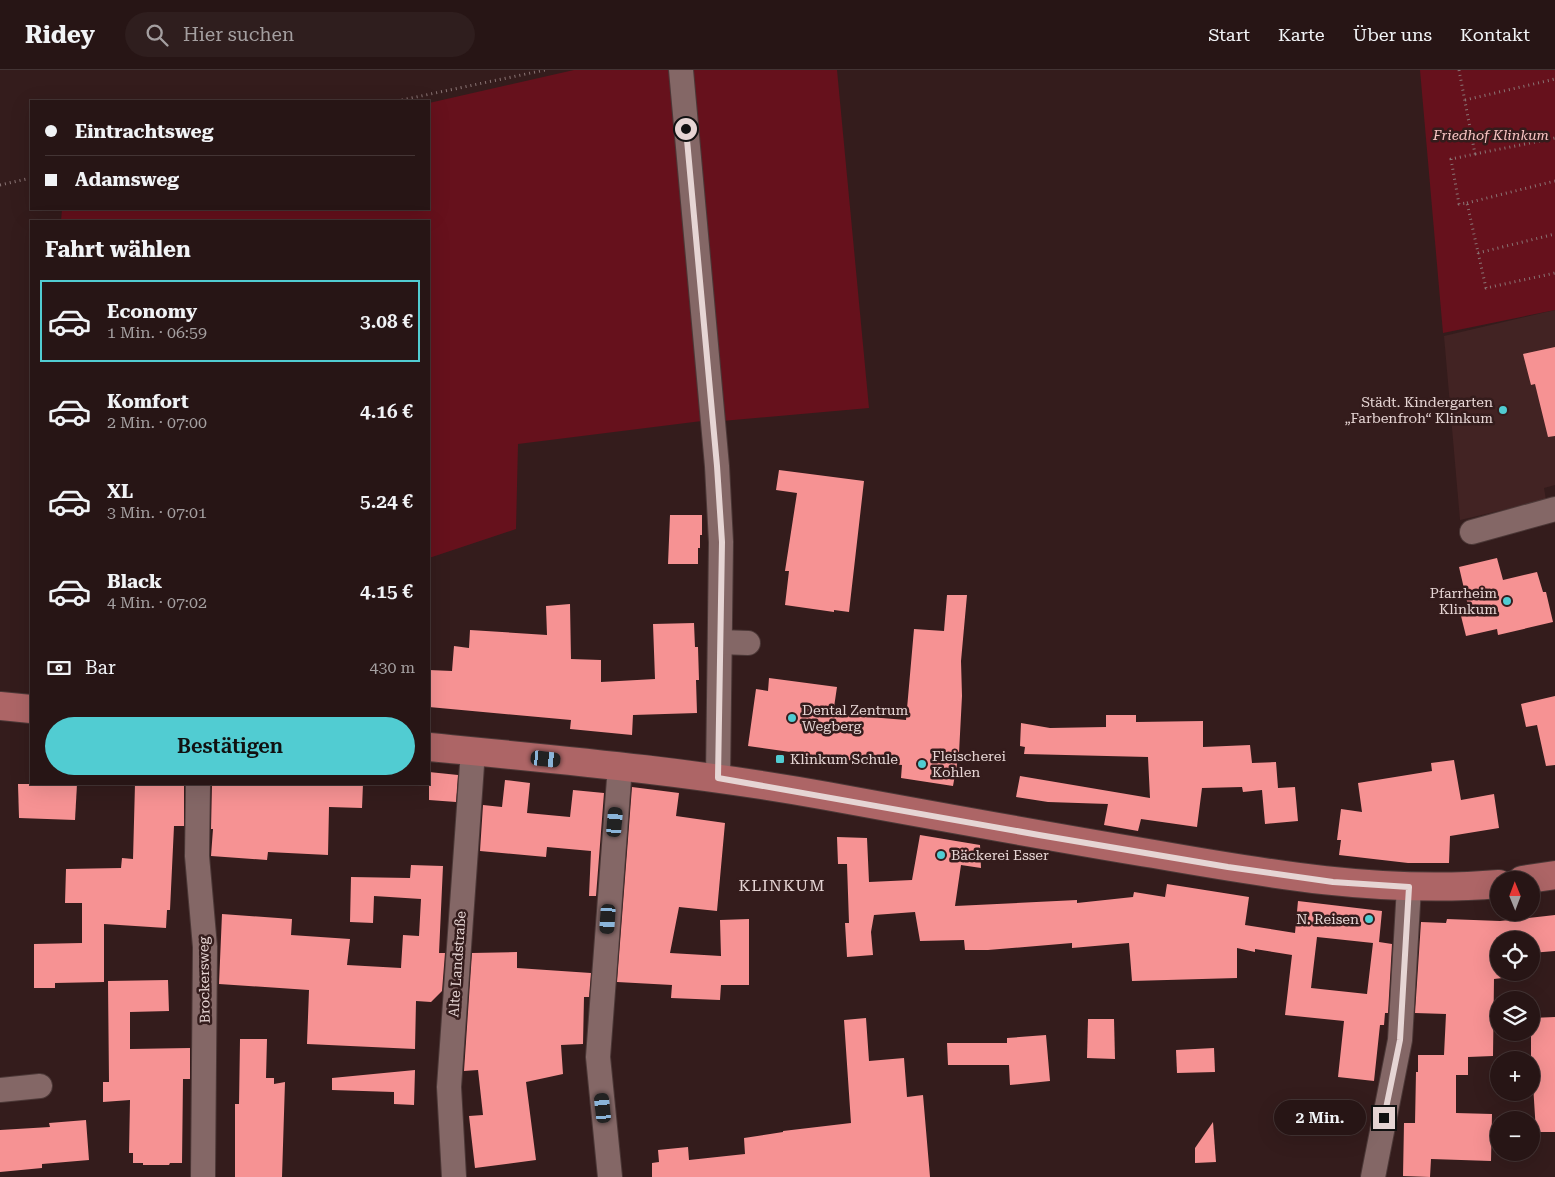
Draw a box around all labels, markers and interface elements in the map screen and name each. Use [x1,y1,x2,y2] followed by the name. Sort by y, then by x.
[125,12,475,57] search box
[25,21,95,49] text: Ridey
[143,21,171,49] icon: search
[183,23,294,46] text: Hier suchen
[1208,24,1250,45] text: Start
[1278,24,1325,45] text: Karte
[1353,24,1432,45] text: Über uns
[1460,24,1530,45] text: Kontakt
[675,118,697,140] route start
[75,120,213,143] text: Eintrachtsweg
[1432,127,1549,143] park label: Friedhof Klinkum
[75,168,179,191] text: Adamsweg
[45,237,191,262] text: Fahrt wählen
[47,299,92,344] icon: car
[107,300,197,323] text: Economy
[360,310,413,333] text: 3.08 €
[107,323,207,342] text: 1 Min. · 06:59
[47,389,92,434] icon: car
[107,390,189,413] text: Komfort
[1345,394,1493,426] place label: Städt. Kindergarten „Farbenfroh“ Klinkum
[360,400,413,423] text: 4.16 €
[1497,404,1509,416] marker: Städt. Kindergarten „Farbenfroh“ Klinkum
[107,413,207,432] text: 2 Min. · 07:00
[47,479,92,524] icon: car
[107,480,133,503] text: XL
[360,490,413,513] text: 5.24 €
[107,503,207,522] text: 3 Min. · 07:01
[47,569,92,614] icon: car
[107,570,162,593] text: Black
[360,580,413,603] text: 4.15 €
[1430,585,1497,617] place label: Pfarrheim Klinkum
[107,593,207,612] text: 4 Min. · 07:02
[1501,595,1513,607] marker: Pfarrheim Klinkum
[45,654,73,682] icon: cash
[85,656,116,679] text: Bar
[369,658,415,677] text: 430 m
[802,702,908,734] place label: Dental Zentrum Wegberg
[786,712,798,724] marker: Dental Zentrum Wegberg
[45,717,415,775] button: Bestätigen
[932,748,1006,780] place label: Fleischerei Kohlen
[530,750,561,768] car
[790,751,898,767] place label: Klinkum Schule
[774,753,786,765] marker: Klinkum Schule
[916,758,928,770] marker: Fleischerei Kohlen
[606,806,623,838] car
[951,847,1049,863] place label: Bäckerei Esser
[935,849,947,861] marker: Bäckerei Esser
[1490,871,1540,921] north arrow
[1490,871,1540,1161] map controls
[739,876,825,895] district label: KLINKUM
[599,904,616,934] car
[445,910,469,1018] street label: Alte Landstraße
[1296,911,1359,927] place label: N. Reisen
[1363,913,1375,925] marker: N. Reisen
[1490,931,1540,981] button: locate
[195,936,213,1024] street label: Brockersweg
[1490,991,1540,1041] button: layers
[1490,1051,1540,1101] button: +
[593,1092,612,1124] car
[1274,1100,1366,1136] callout: 2 Min.
[1373,1107,1395,1129] route end
[1296,1108,1344,1127] text: 2 Min.
[1490,1111,1540,1161] button: −

